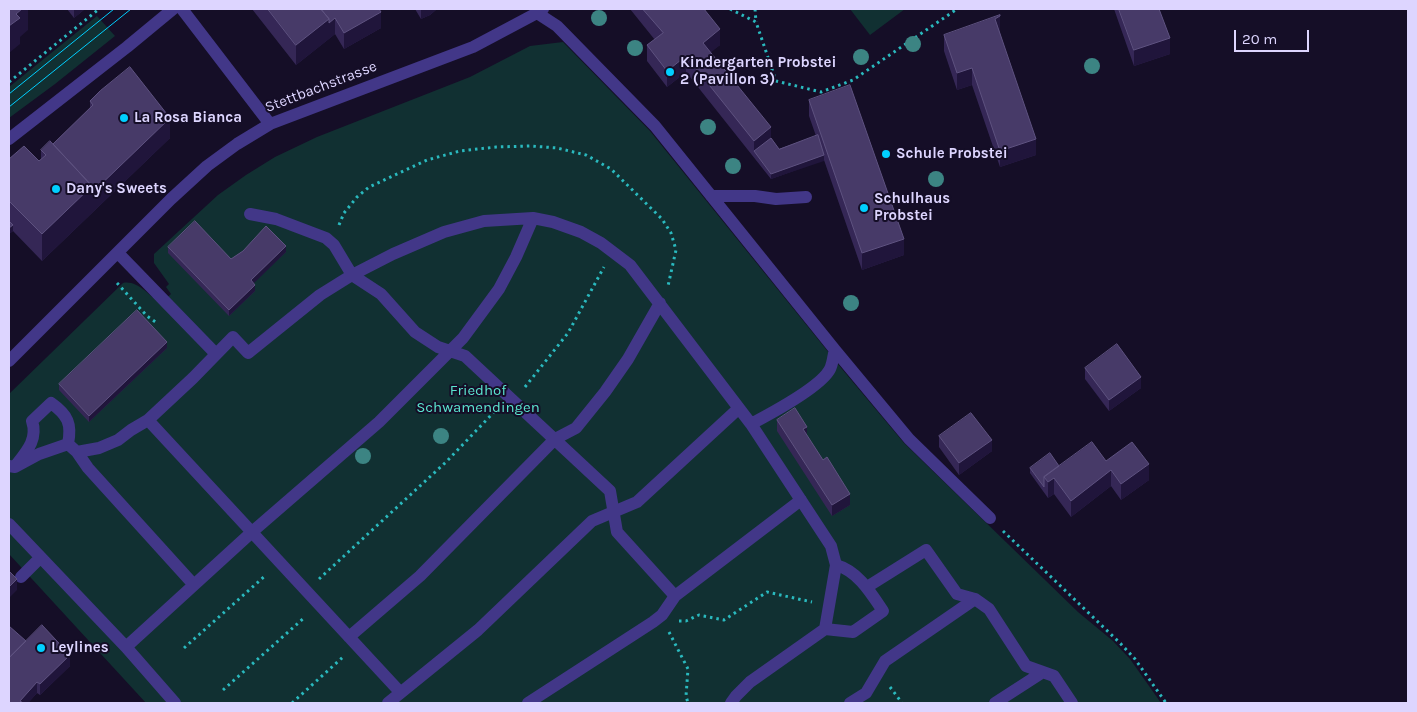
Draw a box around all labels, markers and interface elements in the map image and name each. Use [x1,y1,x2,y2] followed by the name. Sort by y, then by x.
[1237,20,1312,52] scale bar
[1242,30,1277,48] text: 20 m
[680,54,836,89] place label: Kindergarten Probstei 2 (Pavillon 3)
[263,57,379,117] street label: Stettbachstrasse
[664,66,676,78] marker: Kindergarten Probstei 2 (Pavillon 3)
[134,109,242,127] place label: La Rosa Bianca
[118,112,130,124] marker: La Rosa Bianca
[896,145,1008,163] place label: Schule Probstei
[880,148,892,160] marker: Schule Probstei
[66,180,167,198] place label: Dany's Sweets
[50,183,62,195] marker: Dany's Sweets
[874,190,950,225] place label: Schulhaus Probstei
[858,202,870,214] marker: Schulhaus Probstei
[416,382,540,417] park label: Friedhof Schwamendingen
[51,639,109,657] place label: Leylines
[35,642,47,654] marker: Leylines

